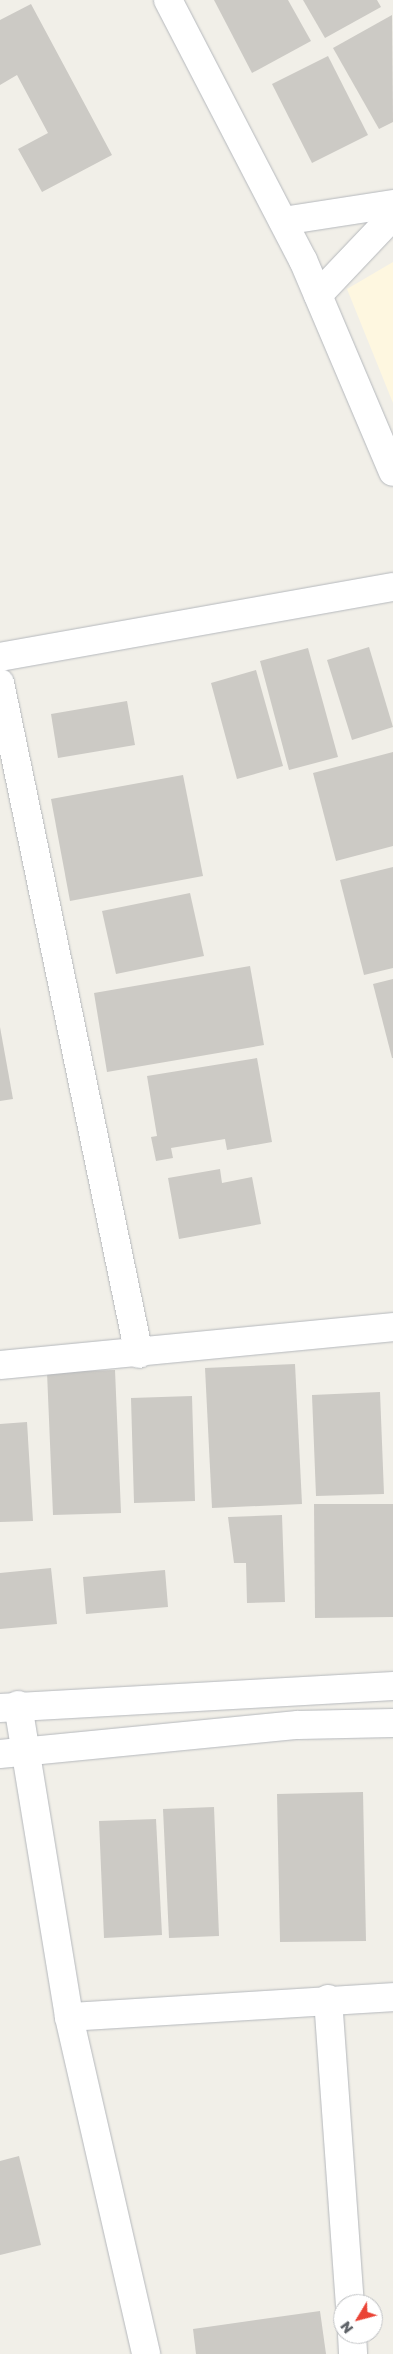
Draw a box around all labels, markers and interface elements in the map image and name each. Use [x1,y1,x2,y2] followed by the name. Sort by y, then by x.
[333,2294,383,2344] north arrow
[336,2318,356,2337] text: N

